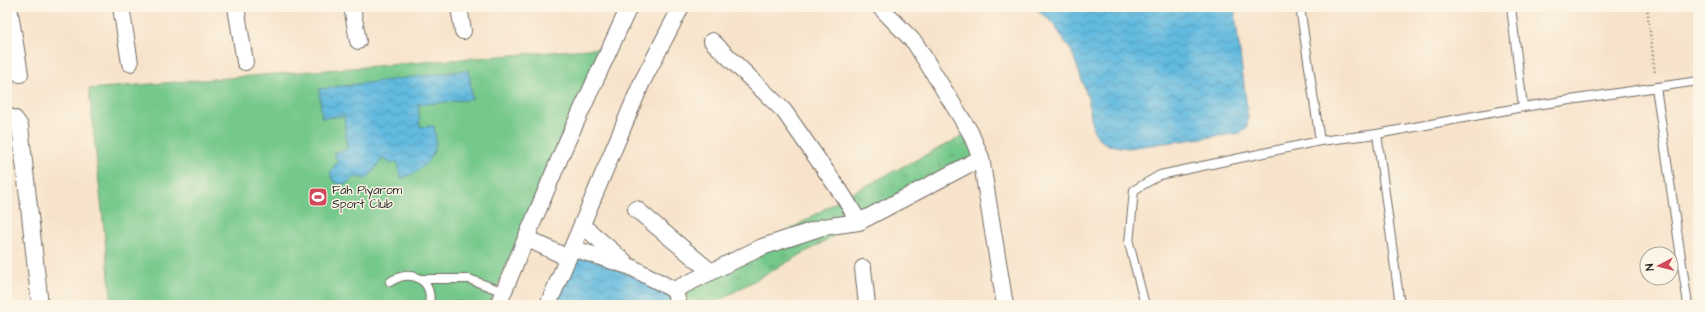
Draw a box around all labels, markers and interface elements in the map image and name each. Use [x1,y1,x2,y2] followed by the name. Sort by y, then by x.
[332,182,403,213] place label: Fah Piyarom Sport Club
[307,186,329,208] sports icon: Fah Piyarom Sport Club
[1639,246,1679,286] north arrow
[1642,263,1657,271] text: N

